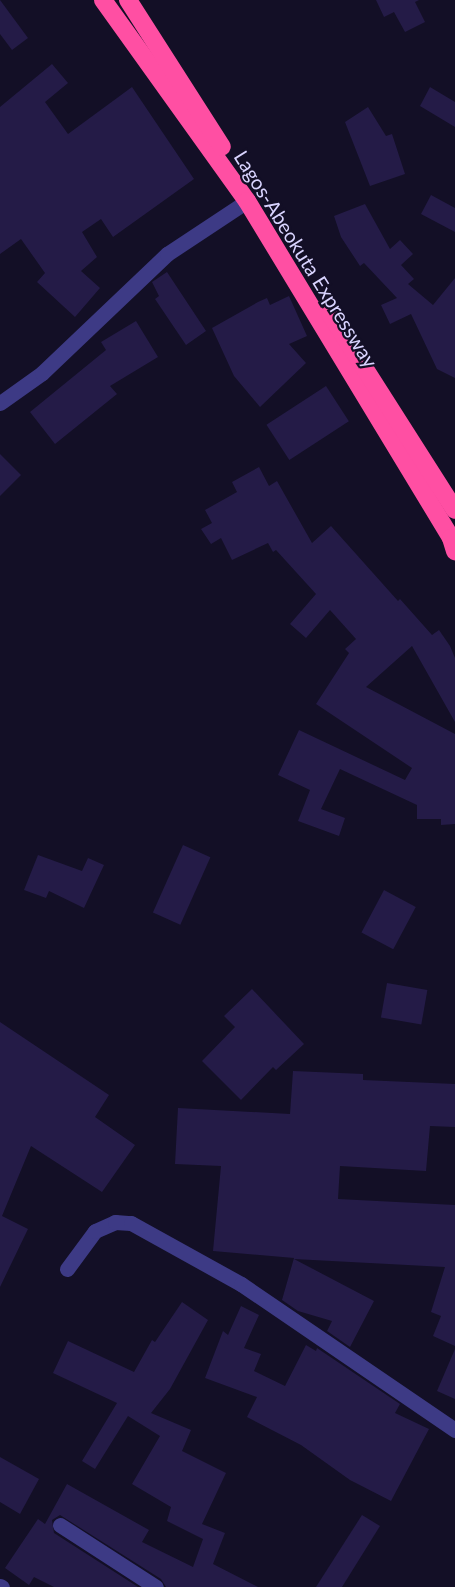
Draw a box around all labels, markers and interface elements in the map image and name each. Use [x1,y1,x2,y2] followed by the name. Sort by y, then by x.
[229,146,383,372] street label: Lagos-Abeokuta Expressway

